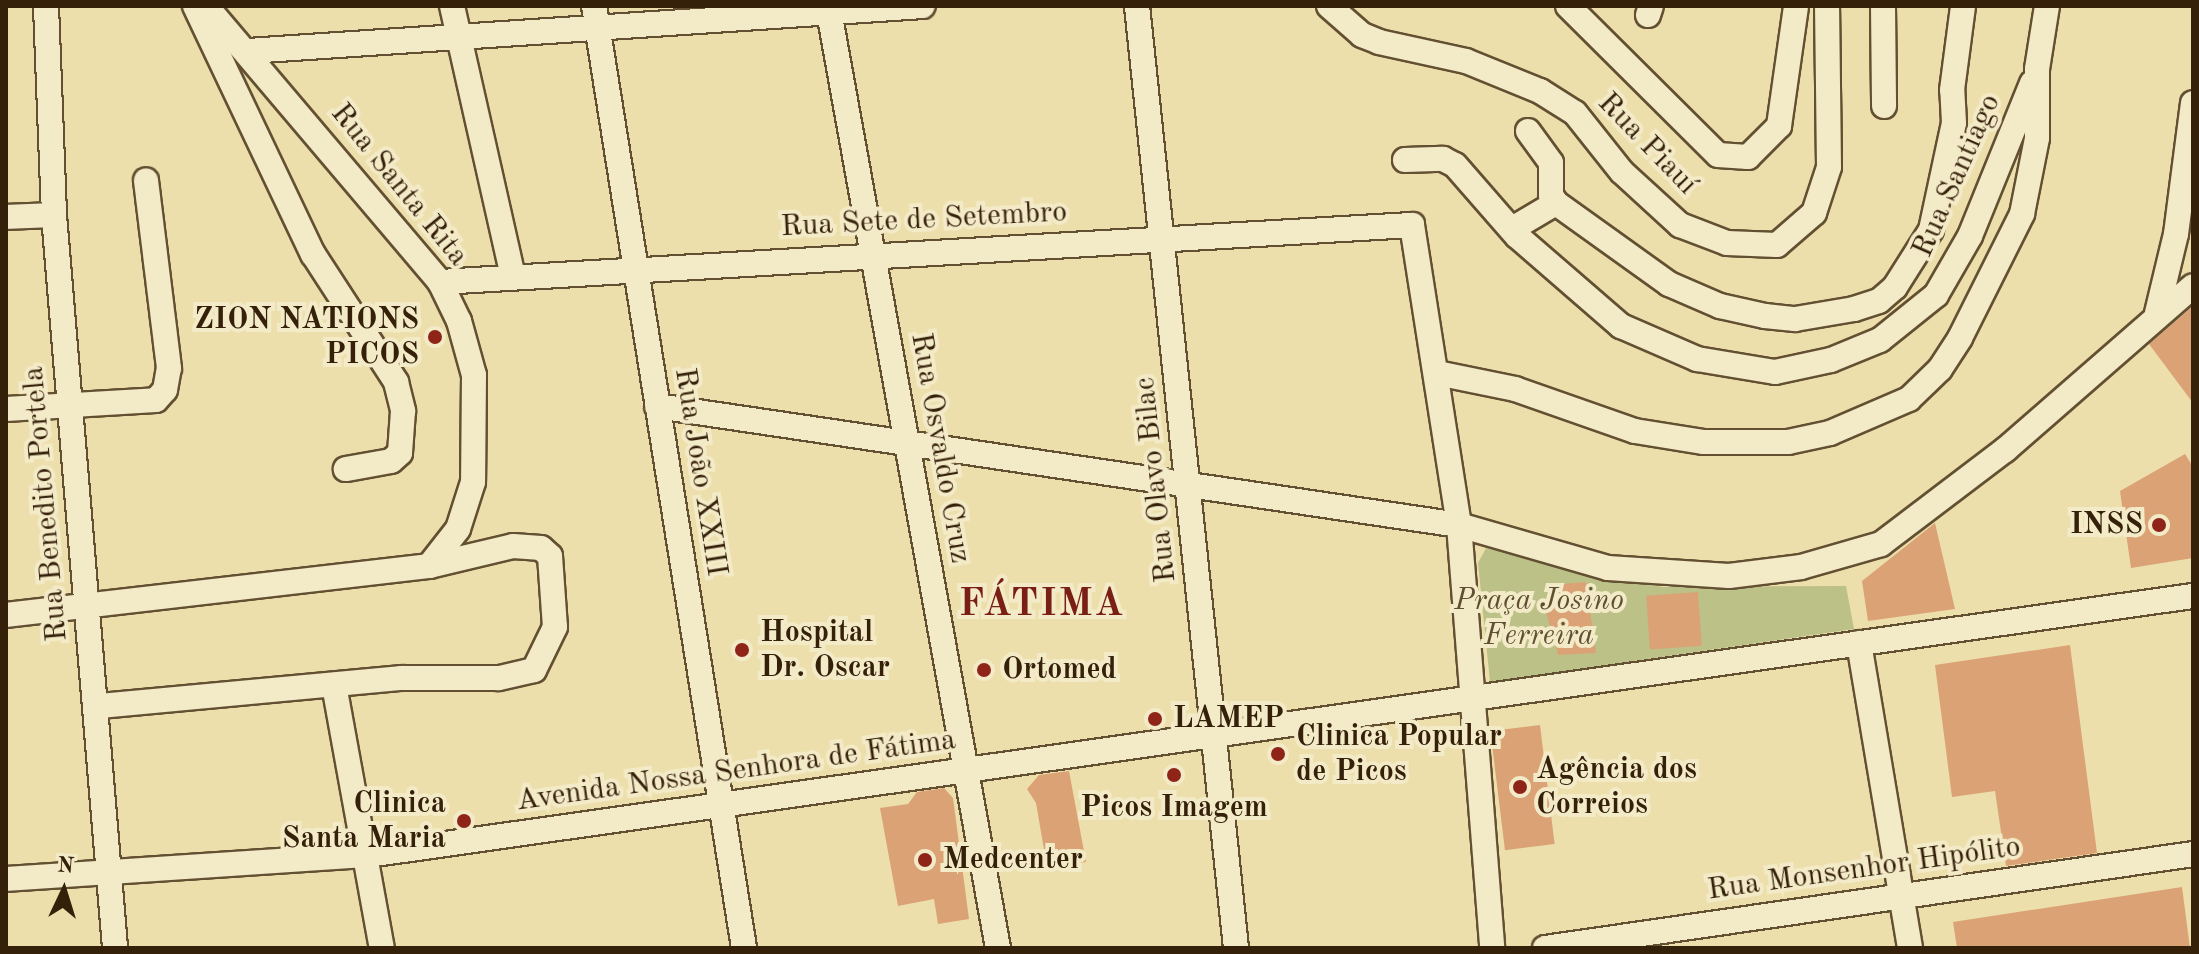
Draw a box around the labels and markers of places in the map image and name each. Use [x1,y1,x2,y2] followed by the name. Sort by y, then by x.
[194,302,419,372] place label: ZION NATIONS PICOS
[426,328,444,346] marker: ZION NATIONS PICOS
[2070,507,2143,543] place label: INSS
[2150,516,2168,534] marker: INSS
[760,615,890,686] place label: Hospital Dr. Oscar
[731,639,753,661] marker: Hospital Dr. Oscar
[1002,652,1117,688] place label: Ortomed
[973,659,995,681] marker: Ortomed
[1173,701,1284,737] place label: LAMEP
[1144,708,1166,730] marker: LAMEP
[1296,719,1502,790] place label: Clinica Popular de Picos
[1267,743,1289,765] marker: Clinica Popular de Picos
[1536,752,1697,822] place label: Agência dos Correios
[1163,764,1185,786] marker: Picos Imagem
[1511,778,1529,796] marker: Agência dos Correios
[282,786,446,856] place label: Clinica Santa Maria
[1080,790,1268,826] place label: Picos Imagem
[453,810,475,832] marker: Clinica Santa Maria
[943,842,1083,878] place label: Medcenter
[914,849,936,871] marker: Medcenter

